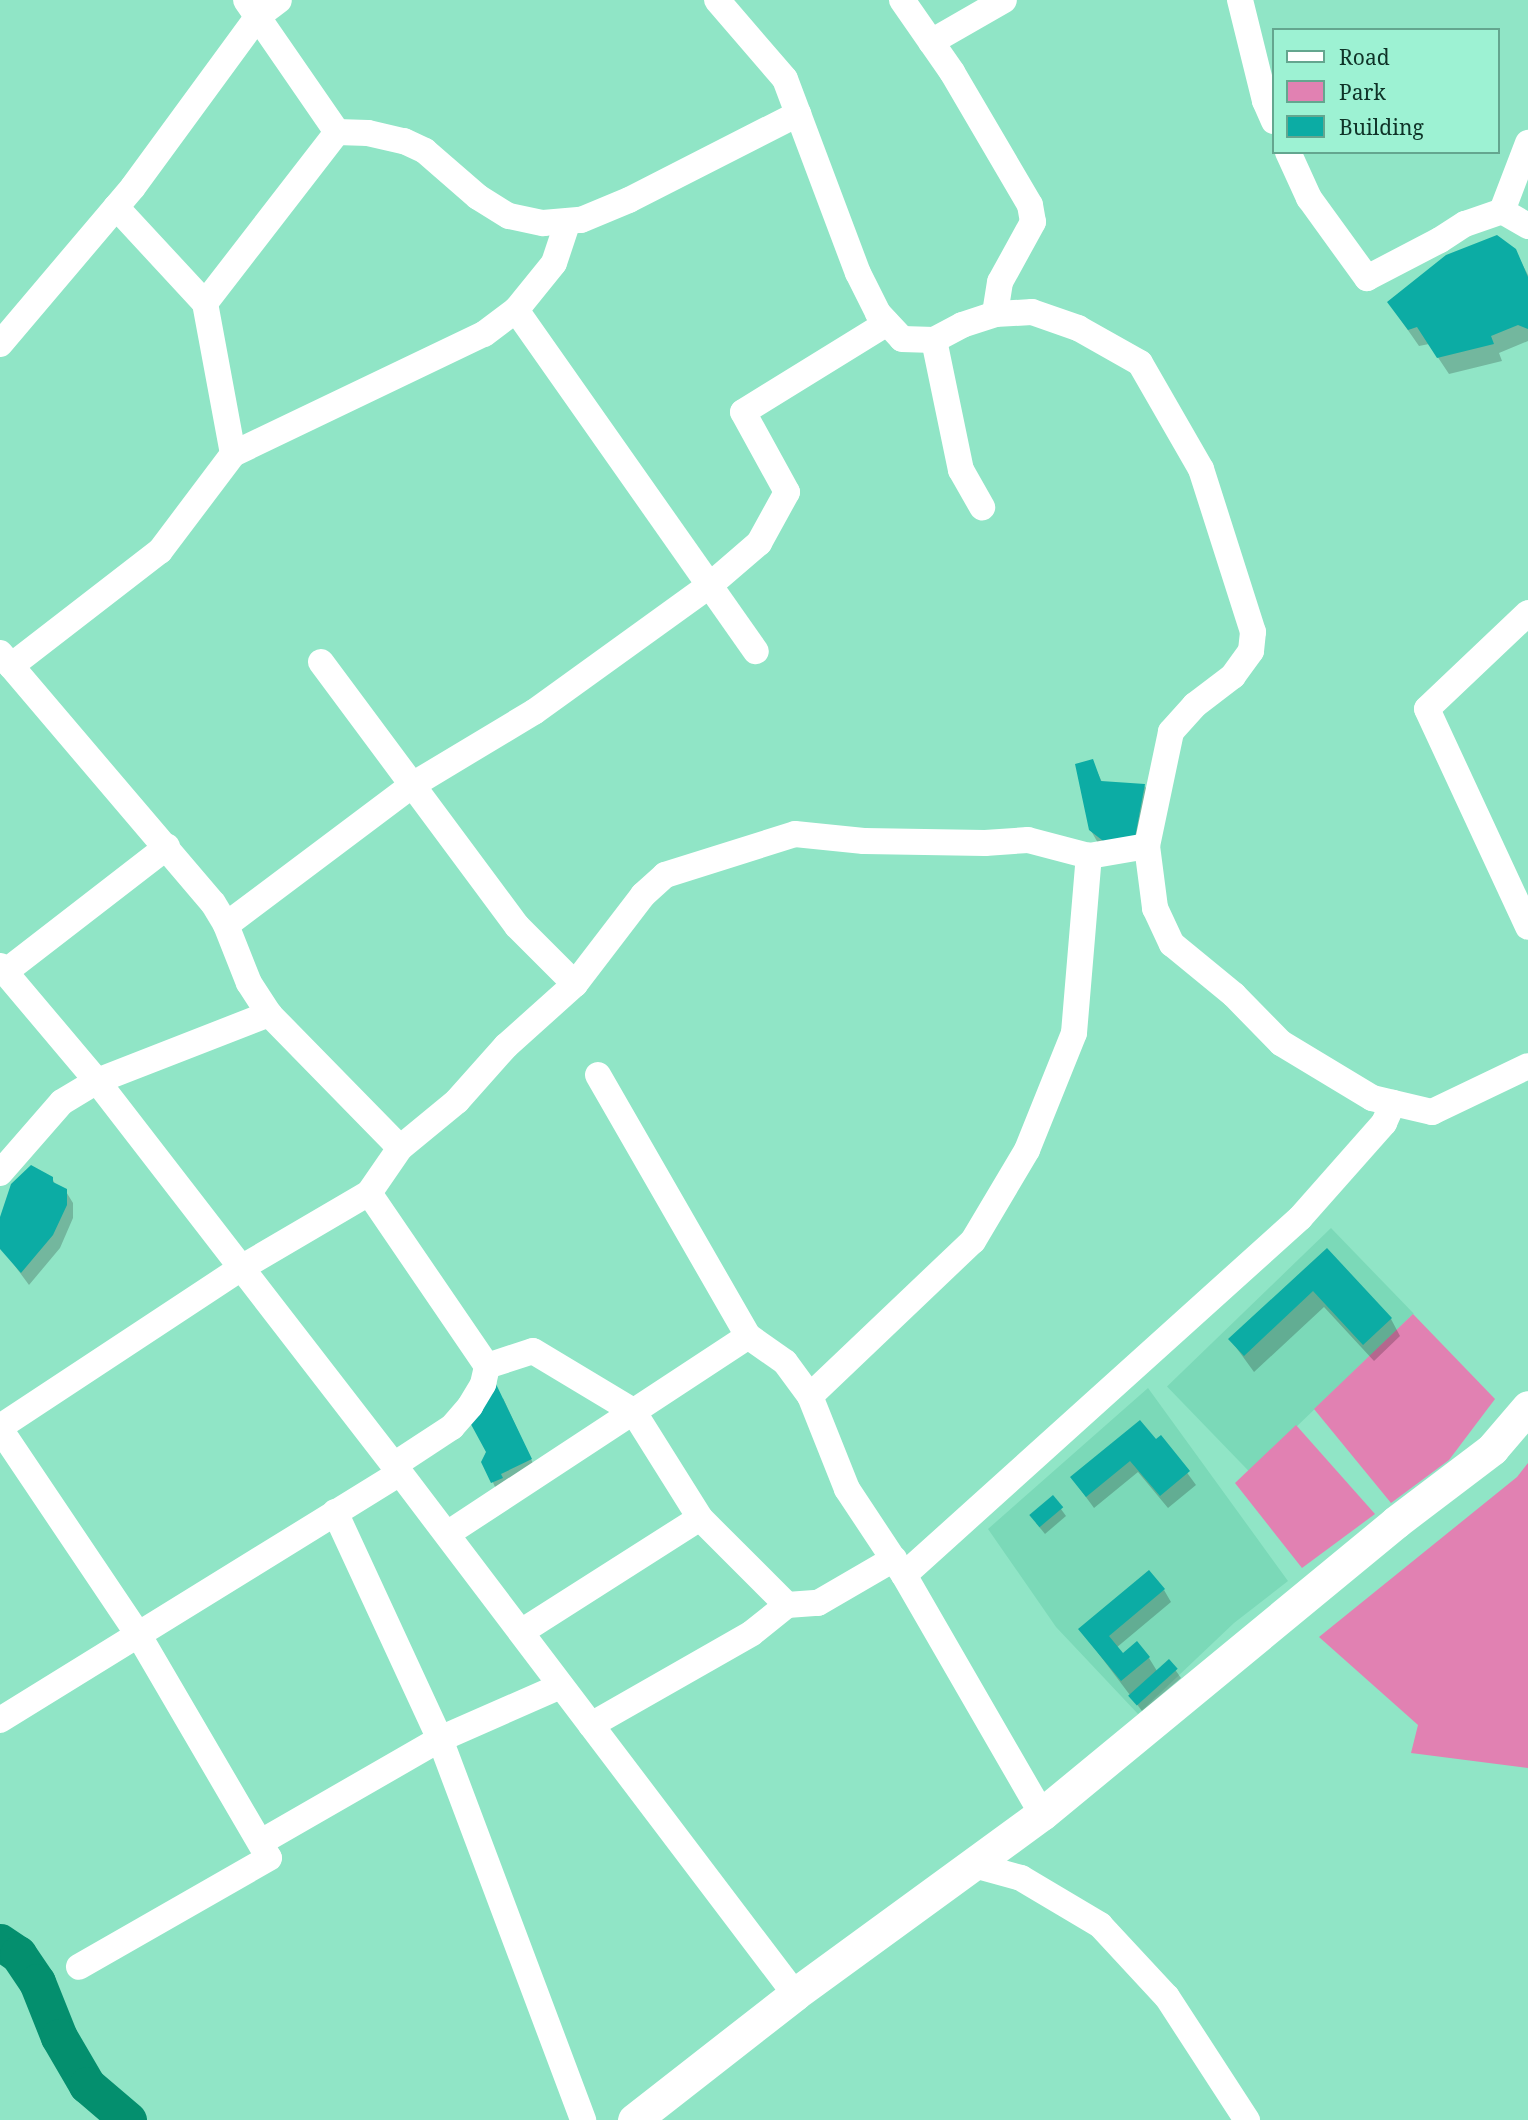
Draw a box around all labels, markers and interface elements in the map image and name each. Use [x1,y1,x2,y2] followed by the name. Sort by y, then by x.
[1272,28,1500,154] legend
[1339,43,1390,71] text: Road
[1339,78,1386,106] text: Park
[1339,113,1424,141] text: Building

